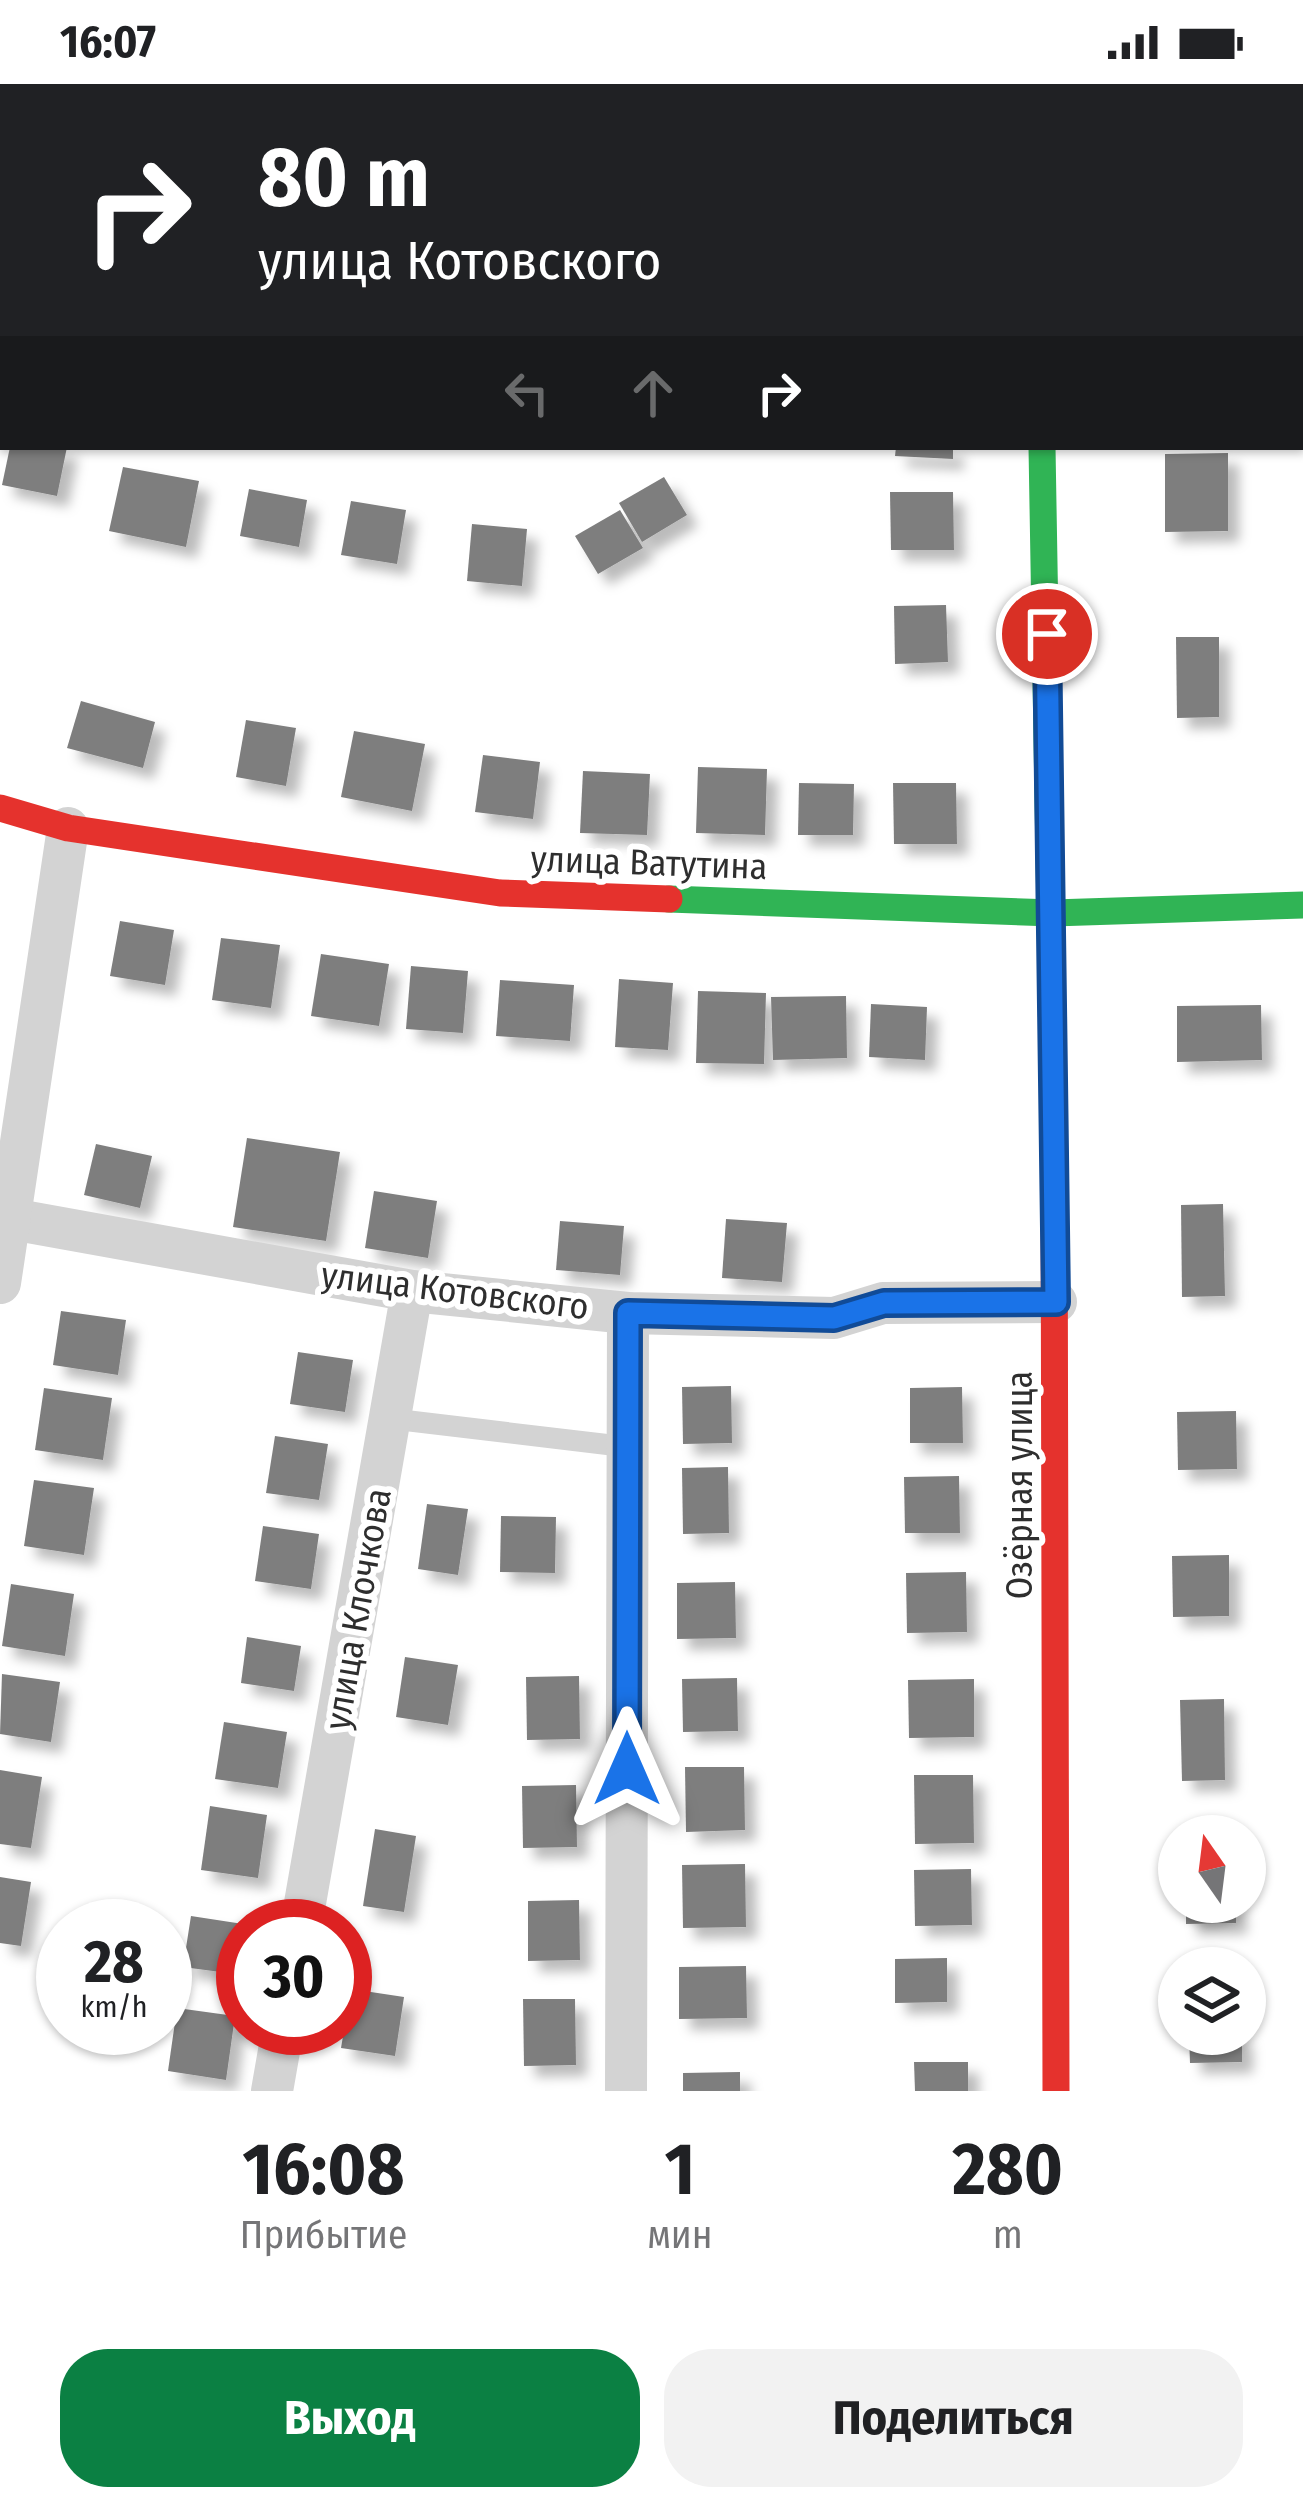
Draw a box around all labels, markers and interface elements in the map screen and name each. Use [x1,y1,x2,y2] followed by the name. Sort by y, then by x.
[60,15,156,69] text: 16:07
[258,127,430,228] text: 80 m
[60,132,216,288] icon: right
[258,229,661,293] text: улица Котовского
[494,360,560,426] icon: left
[620,360,686,426] icon: ahead
[746,360,812,426] icon: right
[996,583,1098,685] pin
[1014,601,1080,667] icon: arrive
[530,837,768,889] street label: улица Ватутина
[319,1253,591,1329] street label: улица Котовского
[998,1371,1042,1599] street label: Озёрная улица
[315,1485,401,1733] street label: улица Клочкова
[564,1706,690,1832] position arrow
[1158,1815,1266,1923] north arrow
[1158,1815,1266,2055] map controls
[216,1899,372,2055] speed limit sign: 30
[84,1926,144,1998] text: 28
[1158,1947,1266,2055] button: layers
[81,1989,147,2025] text: km/h
[243,2127,405,2213] text: 16:08
[665,2127,695,2213] text: 1
[952,2127,1063,2213] text: 280
[240,2212,407,2258] text: Прибытие
[647,2212,713,2258] text: мин
[993,2212,1023,2258] text: m
[60,2349,640,2487] button: Выход
[664,2349,1243,2487] button: Поделиться

